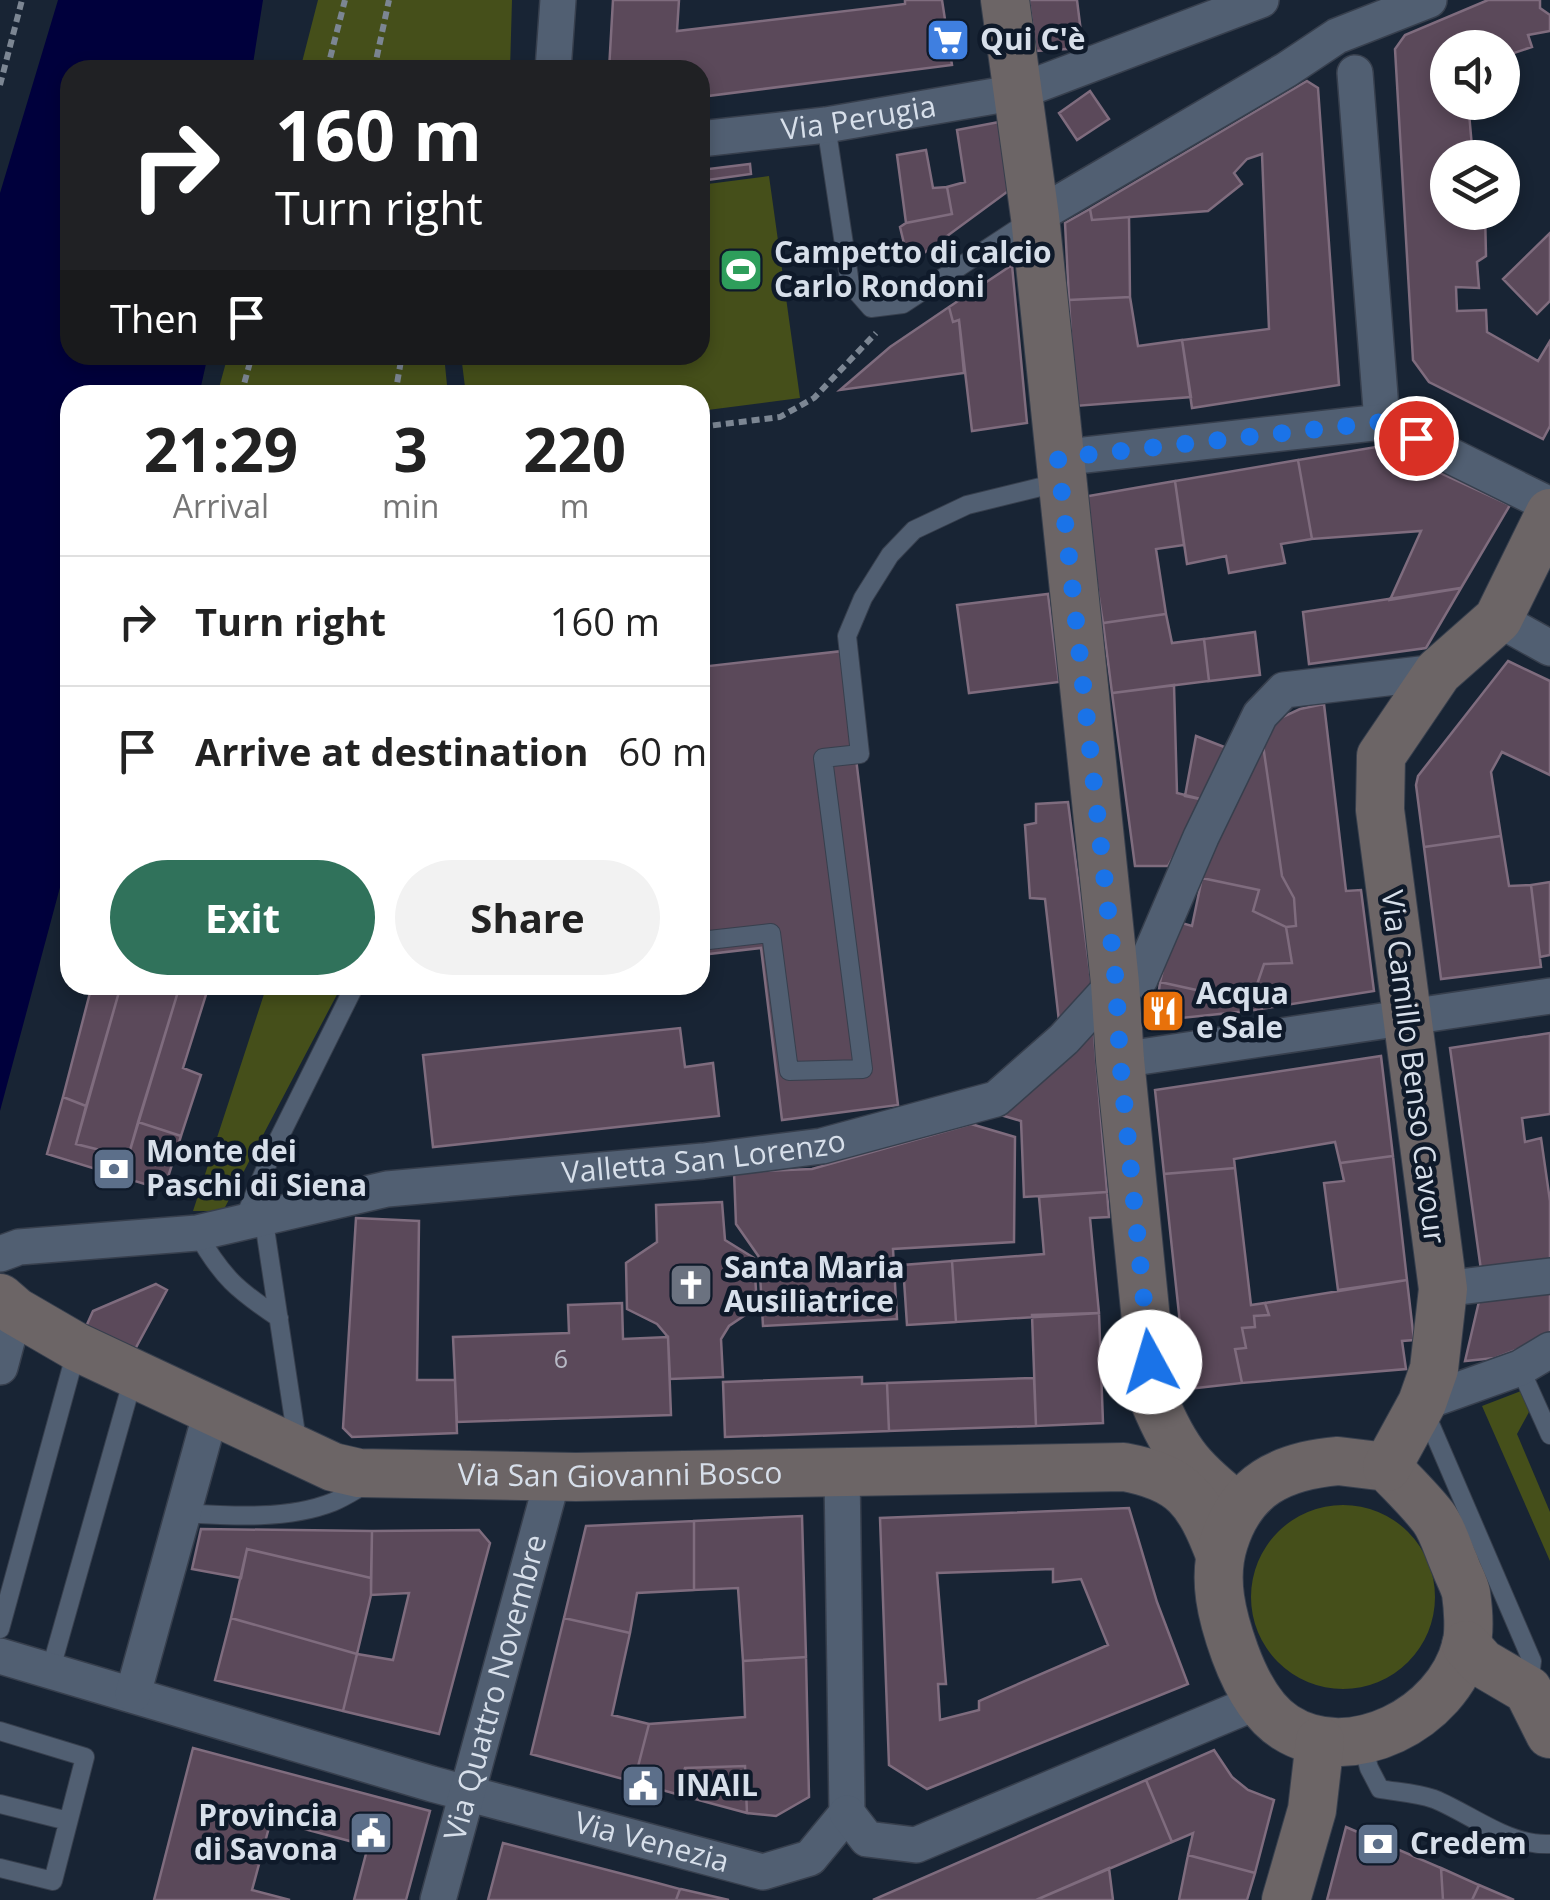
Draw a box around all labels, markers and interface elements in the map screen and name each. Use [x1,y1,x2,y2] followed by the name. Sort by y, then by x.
[925,17,971,63] supermarket icon: Qui C'è
[980,18,1085,59] place label: Qui C'è
[1430,30,1520,230] map controls
[1430,30,1520,120] button: sound
[779,84,939,149] street label: Via Perugia
[275,86,482,182] text: 160 m
[110,100,240,230] icon: right
[1430,140,1520,230] button: layers
[275,177,483,238] text: Turn right
[774,231,1052,306] place label: Campetto di calcio Carlo Rondoni
[718,247,764,293] sports icon: Campetto di calcio Carlo Rondoni
[219,290,274,345] icon: arrive
[110,292,199,344] text: Then
[1374,396,1459,481] pin
[144,408,298,490] text: 21:29
[394,408,428,490] text: 3
[523,408,626,490] text: 220
[1389,411,1444,466] icon: arrive
[173,484,269,527] text: Arrival
[382,484,439,527] text: min
[560,484,589,527] text: m
[110,594,165,649] icon: right
[195,595,386,647] text: Turn right
[550,595,660,647] text: 160 m
[110,724,165,779] icon: arrive
[195,725,589,777] text: Arrive at destination
[619,725,707,777] text: 60 m
[110,860,375,975] button: Exit
[395,860,660,975] button: Share
[1372,888,1457,1246] street label: Via Camillo Benso Cavour
[1196,972,1289,1047] place label: Acqua e Sale
[1140,988,1186,1034] restaurant icon: Acqua e Sale
[560,1119,850,1192] street label: Valletta San Lorenzo
[146,1130,367,1205] place label: Monte dei Paschi di Siena
[91,1146,137,1192] bank icon: Monte dei Paschi di Siena
[724,1246,905,1321] place label: Santa Maria Ausiliatrice
[668,1262,714,1308] church icon: Santa Maria Ausiliatrice
[1098,1310,1202,1414] position arrow
[554,1341,568,1375] house number: 6
[457,1451,783,1496] street label: Via San Giovanni Bosco
[433,1530,555,1845] street label: Via Quattro Novembre
[620,1763,666,1809] public building icon: INAIL
[676,1764,758,1805] place label: INAIL
[194,1794,338,1869] place label: Provincia di Savona
[570,1801,734,1881] street label: Via Venezia
[348,1810,394,1856] public building icon: Provincia di Savona
[1355,1821,1401,1867] bank icon: Credem
[1410,1822,1527,1863] place label: Credem

